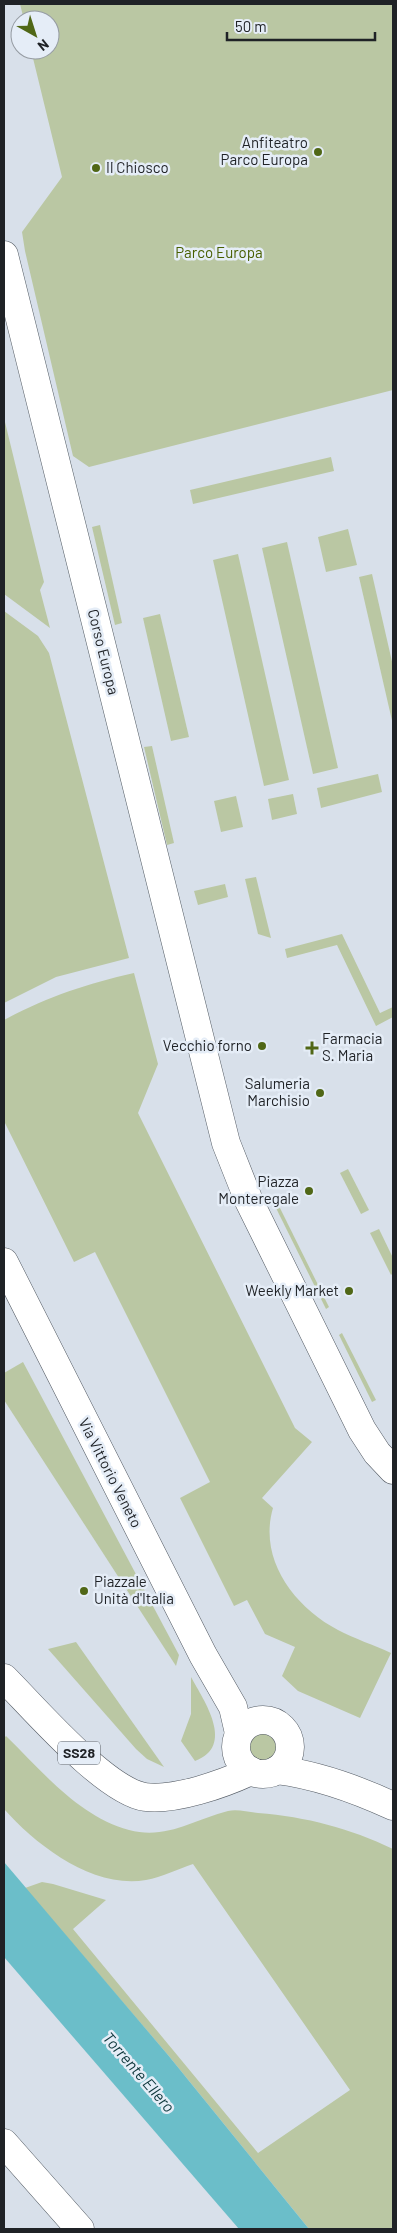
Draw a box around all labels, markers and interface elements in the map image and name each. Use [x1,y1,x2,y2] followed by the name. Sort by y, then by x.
[10,10,60,60] north arrow
[227,10,374,42] scale bar
[235,17,267,35] text: 50 m
[35,36,52,55] text: N
[221,133,308,168] place label: Anfiteatro Parco Europa
[312,146,324,158] marker: Anfiteatro Parco Europa
[106,158,169,176] place label: Il Chiosco
[90,162,102,174] marker: Il Chiosco
[175,243,263,261] park label: Parco Europa
[85,607,123,696] street label: Corso Europa
[322,1029,383,1064] place label: Farmacia S. Maria
[163,1036,252,1054] place label: Vecchio forno
[256,1040,268,1052] marker: Vecchio forno
[306,1042,318,1054] marker: Farmacia S. Maria
[245,1074,310,1109] place label: Salumeria Marchisio
[314,1087,326,1099] marker: Salumeria Marchisio
[218,1172,299,1207] place label: Piazza Monteregale
[303,1185,315,1197] marker: Piazza Monteregale
[245,1281,339,1299] place label: Weekly Market
[343,1285,355,1297] marker: Weekly Market
[75,1415,146,1530] street label: Via Vittorio Veneto
[94,1572,174,1607] place label: Piazzale Unità d'Italia
[78,1585,90,1597] marker: Piazzale Unità d'Italia
[58,1742,100,1765] road number: SS28
[100,2028,179,2116] water label: Torrente Ellero

